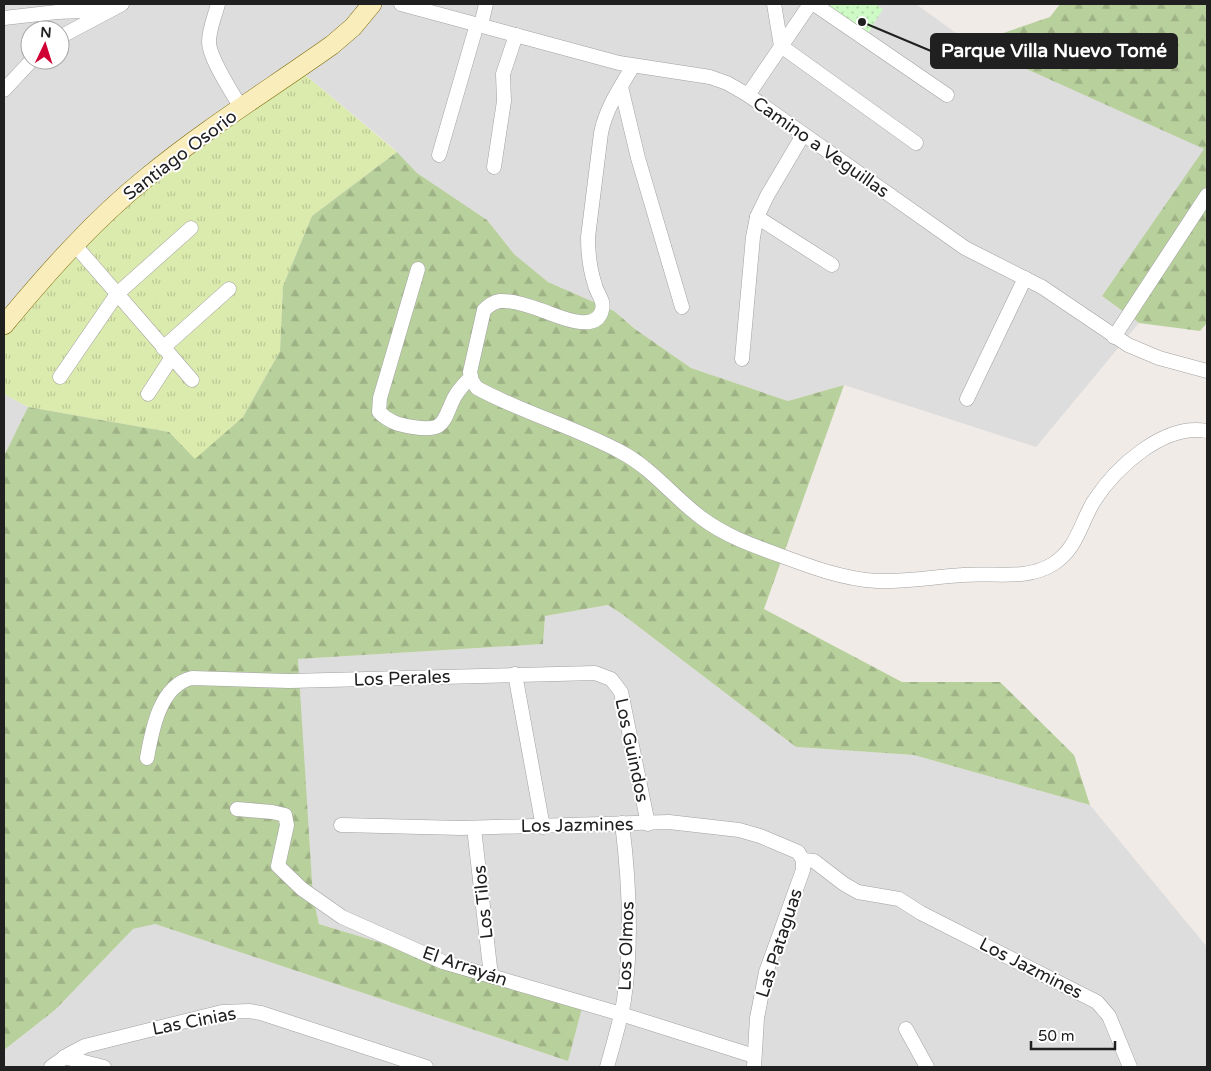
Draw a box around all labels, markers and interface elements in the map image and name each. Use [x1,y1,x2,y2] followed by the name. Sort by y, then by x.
[20,20,70,70] north arrow
[40,24,52,41] text: N
[931,34,1177,68] callout: Parque Villa Nuevo Tomé
[941,40,1167,63] text: Parque Villa Nuevo Tomé
[749,92,893,202] street label: Camino a Veguillas
[119,105,241,205] street label: Santiago Osorio
[353,665,451,691] street label: Los Perales
[610,696,654,804] street label: Los Guindos
[520,813,634,837] street label: Los Jazmines
[468,864,498,940] street label: Los Tilos
[751,886,807,1000] street label: Las Pataguas
[613,901,639,991] street label: Los Olmos
[976,933,1086,1003] street label: Los Jazmines
[420,941,510,991] street label: El Arrayán
[150,1002,238,1040] street label: Las Cinias
[1031,1018,1115,1050] scale bar
[1038,1027,1075,1045] text: 50 m

